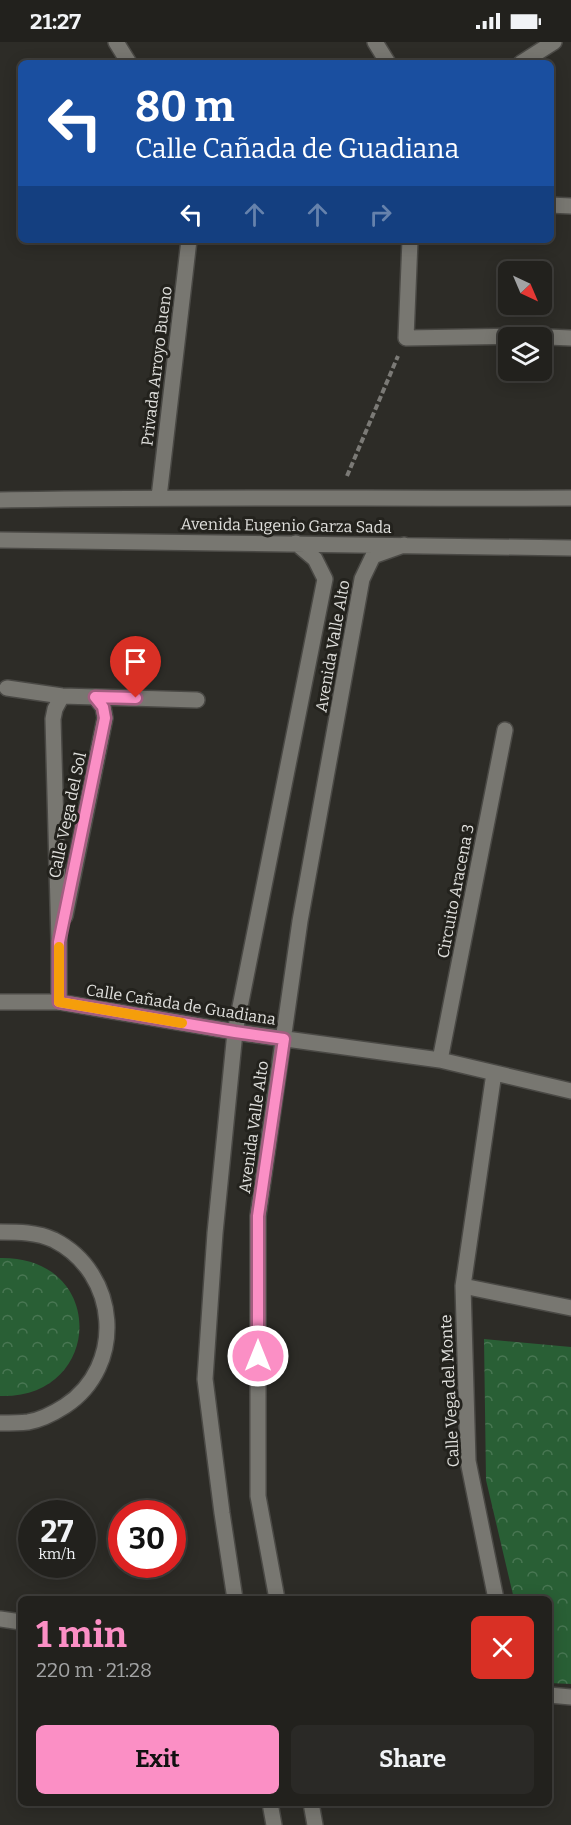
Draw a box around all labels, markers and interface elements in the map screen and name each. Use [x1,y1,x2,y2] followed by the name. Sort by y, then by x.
[30,8,81,35] text: 21:27
[135,82,235,132] text: 80 m
[36,84,114,162] icon: left
[135,133,459,165] text: Calle Cañada de Guadiana
[175,198,208,231] icon: left
[238,198,271,231] icon: ahead
[301,198,334,231] icon: ahead
[364,198,397,231] icon: right
[498,261,552,315] north arrow
[498,261,552,381] map controls
[137,285,176,447] street label: Privada Arroyo Bueno
[498,327,552,381] button: layers
[180,514,392,537] street label: Avenida Eugenio Garza Sada
[312,579,353,714] street label: Avenida Valle Alto
[110,636,161,698] pin
[119,645,152,678] icon: arrive
[45,750,90,880] street label: Calle Vega del Sol
[433,822,478,960] street label: Circuito Aracena 3
[85,980,278,1029] street label: Calle Cañada de Guadiana
[235,1060,272,1195] street label: Avenida Valle Alto
[436,1314,463,1468] street label: Calle Vega del Monte
[226,1324,290,1388] position arrow
[108,1500,186,1578] speed limit sign: 30
[41,1514,73,1550] text: 27
[38,1545,76,1563] text: km/h
[36,1613,127,1657] text: 1 min
[471,1616,534,1679] button: close
[36,1658,152,1682] text: 220 m · 21:28
[36,1725,279,1794] button: Exit
[291,1725,534,1794] button: Share

